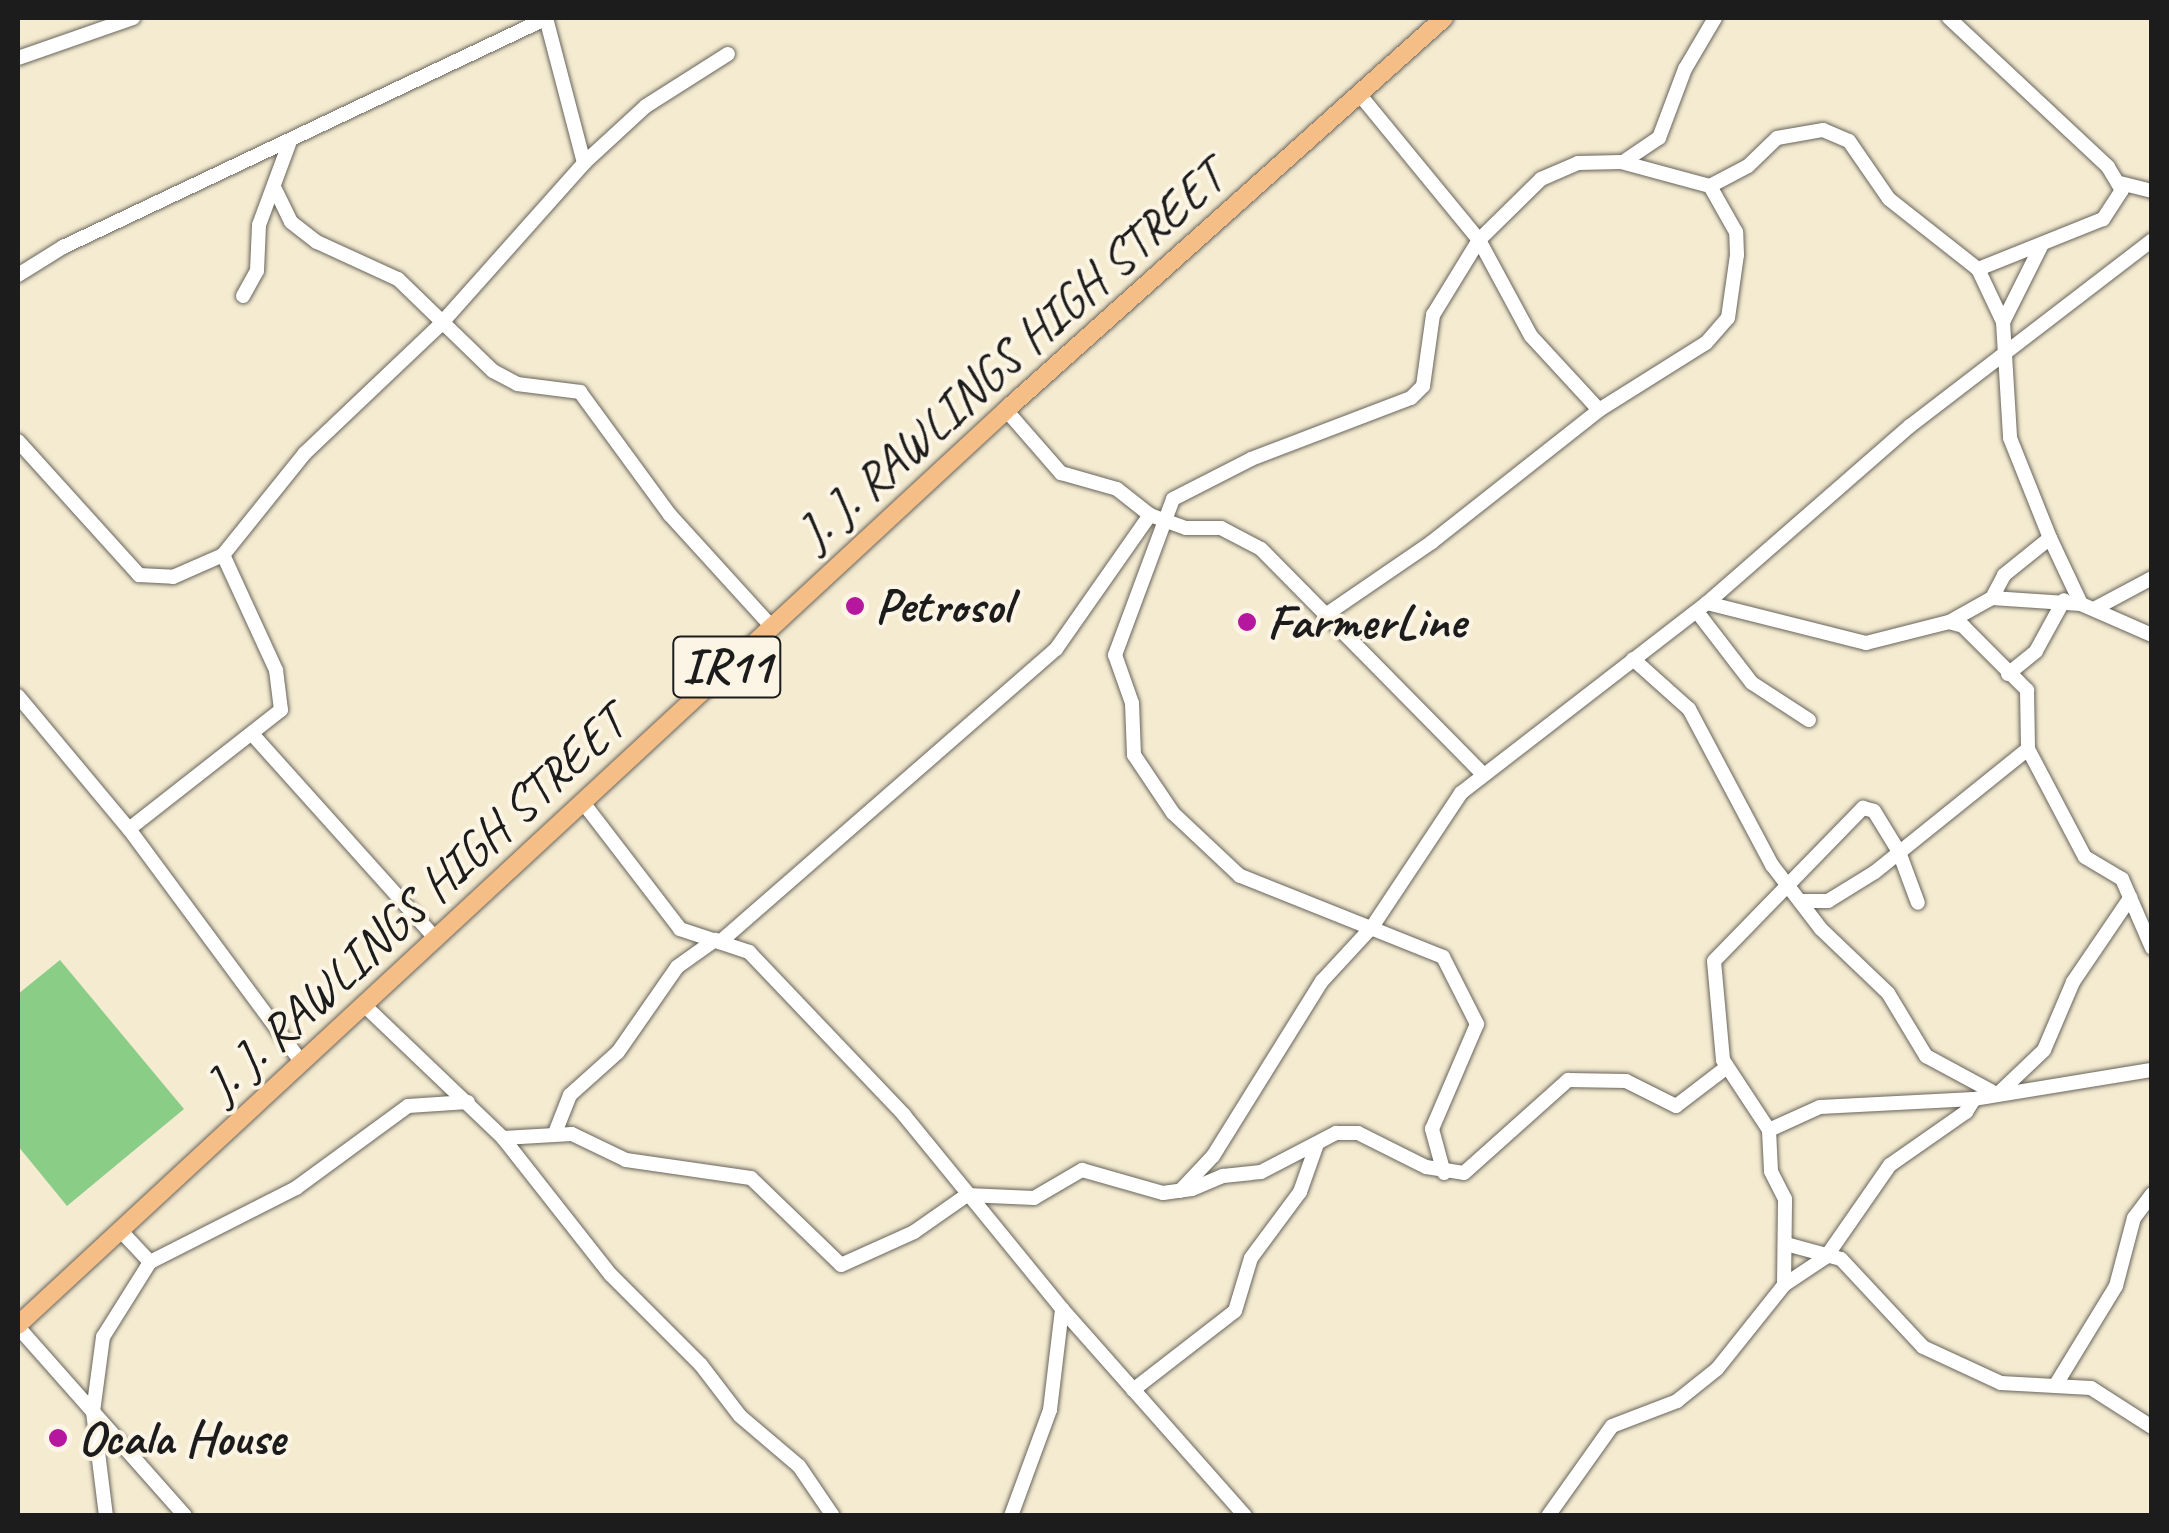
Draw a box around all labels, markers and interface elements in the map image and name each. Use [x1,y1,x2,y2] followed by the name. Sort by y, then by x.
[785,148,1237,562] street label: J. J. RAWLINGS HIGH STREET
[875,576,1011,636] place label: Petrosol
[1267,592,1465,652] place label: FarmerLine
[844,595,866,617] marker: Petrosol
[1236,611,1258,633] marker: FarmerLine
[672,624,782,710] road number: IR11
[192,693,638,1115] street label: J. J. RAWLINGS HIGH STREET
[78,1408,285,1468] place label: Ocala House
[47,1427,69,1449] marker: Ocala House

